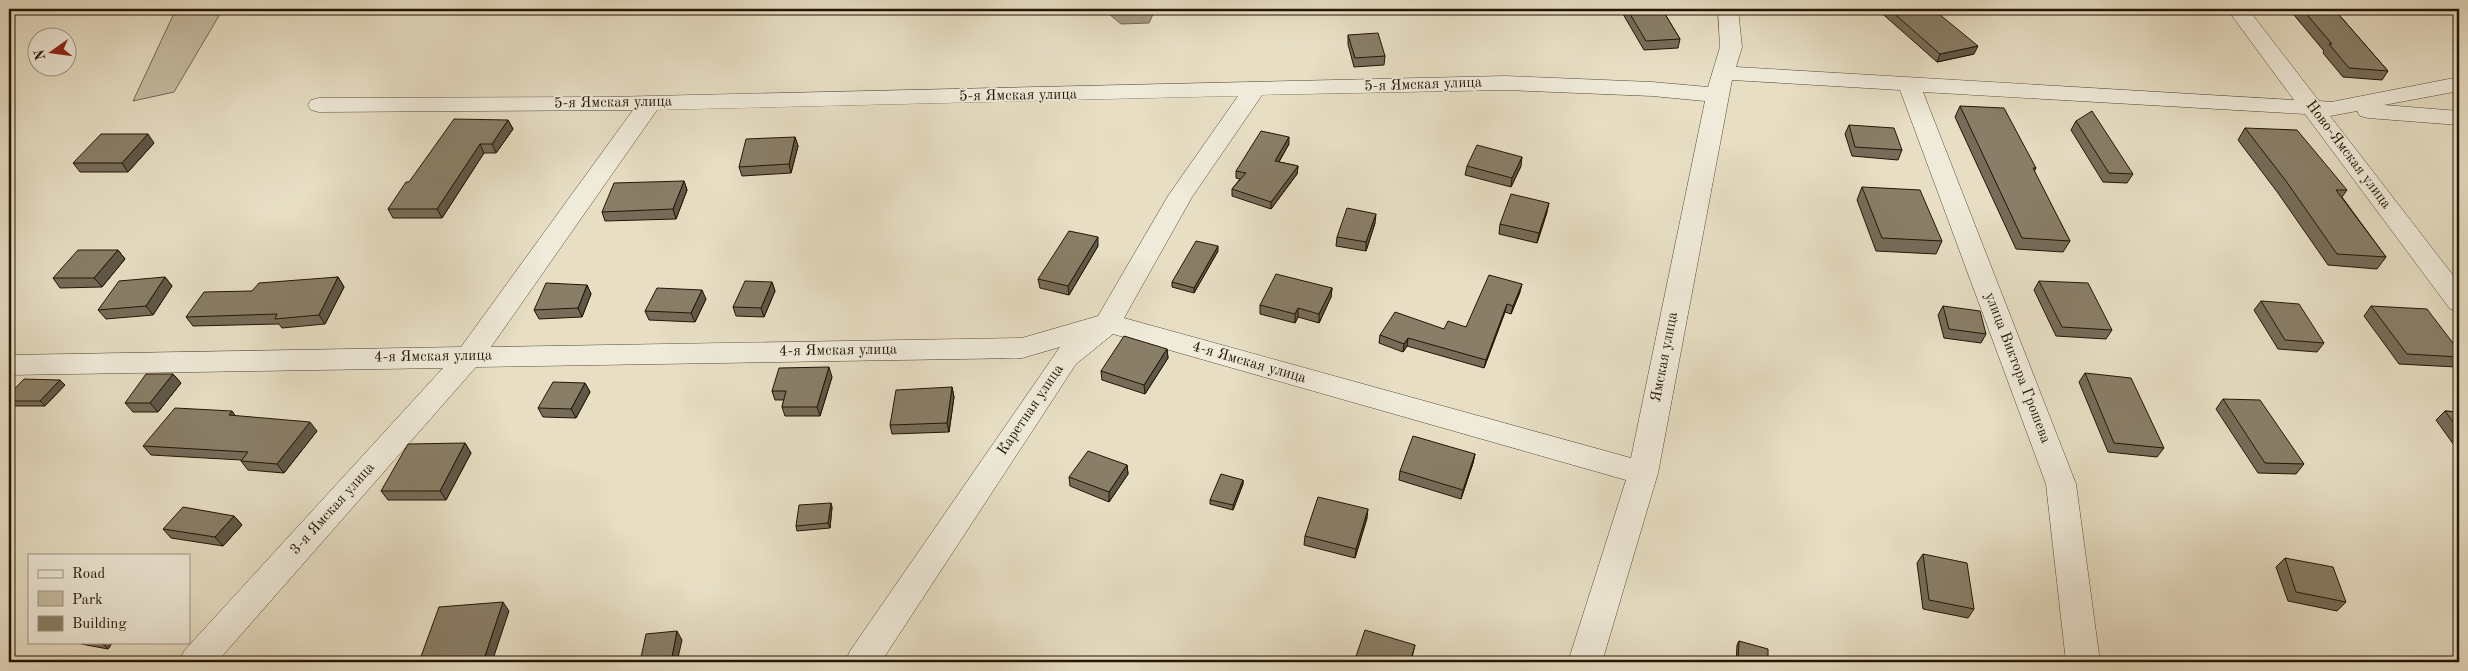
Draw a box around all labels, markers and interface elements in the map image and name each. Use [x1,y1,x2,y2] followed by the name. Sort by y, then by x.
[28,28,78,78] north arrow
[32,48,48,62] text: N
[1364,75,1483,95] street label: 5-я Ямская улица
[959,87,1078,105] street label: 5-я Ямская улица
[554,94,673,112] street label: 5-я Ямская улица
[2303,98,2394,212] street label: Ново-Ямская улица
[1981,290,2053,446] street label: улица Виктора Грошева
[1649,310,1681,403] street label: Ямская улица
[1190,340,1308,387] street label: 4-я Ямская улица
[779,342,898,360] street label: 4-я Ямская улица
[374,348,493,366] street label: 4-я Ямская улица
[995,361,1067,458] street label: Каретная улица
[288,460,378,558] street label: 3-я Ямская улица
[28,554,190,644] legend
[72,567,106,582] text: Road
[72,593,103,608] text: Park
[72,617,127,632] text: Building

